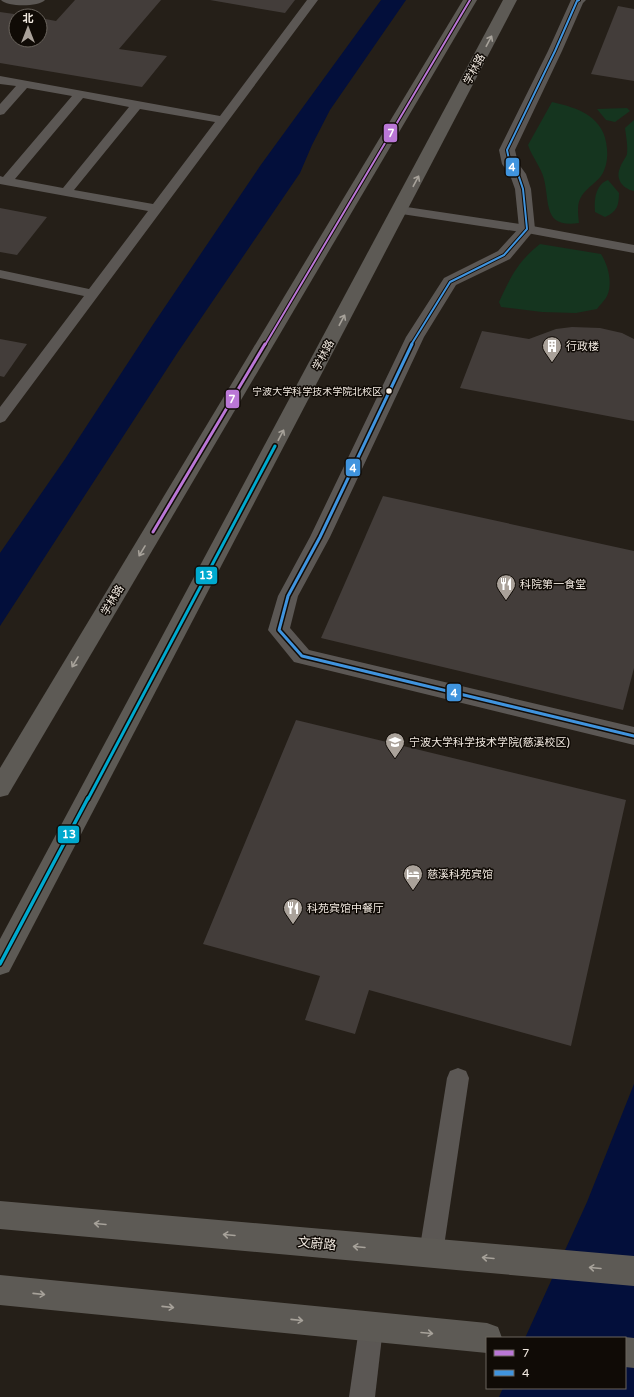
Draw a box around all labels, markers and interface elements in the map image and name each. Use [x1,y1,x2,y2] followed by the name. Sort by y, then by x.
[8,8,48,48] north arrow
[23,12,34,25] text: 北
[486,35,493,47] one-way arrow
[461,52,488,87] street label: 学林路
[383,123,398,143] line badge: 7
[388,127,395,140] text: 7
[505,157,520,177] line badge: 4
[509,161,516,174] text: 4
[413,175,420,187] one-way arrow
[339,314,346,326] one-way arrow
[541,335,563,363] building icon: 行政楼
[310,338,337,373] street label: 学林路
[566,340,599,353] place label: 行政楼
[252,386,382,398] place label: 宁波大学科学技术学院北校区
[384,386,394,396] marker: 宁波大学科学技术学院北校区
[225,389,240,409] line badge: 7
[229,393,236,406] text: 7
[278,429,285,441] one-way arrow
[345,458,361,477] line badge: 4
[350,462,357,475] text: 4
[137,545,145,557] one-way arrow
[195,566,218,585] line badge: 13
[199,569,213,582] text: 13
[495,573,517,601] restaurant icon: 科院第一食堂
[520,578,586,591] place label: 科院第一食堂
[98,583,126,618] street label: 学林路
[71,656,79,667] one-way arrow
[446,683,462,702] line badge: 4
[451,687,458,700] text: 4
[384,731,406,759] school or university icon: 宁波大学科学技术学院(慈溪校区)
[409,736,570,749] place label: 宁波大学科学技术学院(慈溪校区)
[57,825,80,844] line badge: 13
[62,828,76,841] text: 13
[402,863,424,891] hotel icon: 慈溪科苑宾馆
[427,868,493,881] place label: 慈溪科苑宾馆
[282,897,304,925] restaurant icon: 科苑宾馆中餐厅
[307,902,384,915] place label: 科苑宾馆中餐厅
[94,1220,107,1227] one-way arrow
[223,1232,236,1239] one-way arrow
[297,1234,337,1254] street label: 文蔚路
[353,1243,366,1250] one-way arrow
[482,1254,495,1262] one-way arrow
[589,1264,602,1271] one-way arrow
[32,1290,45,1297] one-way arrow
[161,1303,174,1311] one-way arrow
[290,1316,303,1324] one-way arrow
[420,1329,433,1337] one-way arrow
[486,1337,626,1389] legend
[522,1346,530,1360] text: 7
[522,1366,530,1380] text: 4

